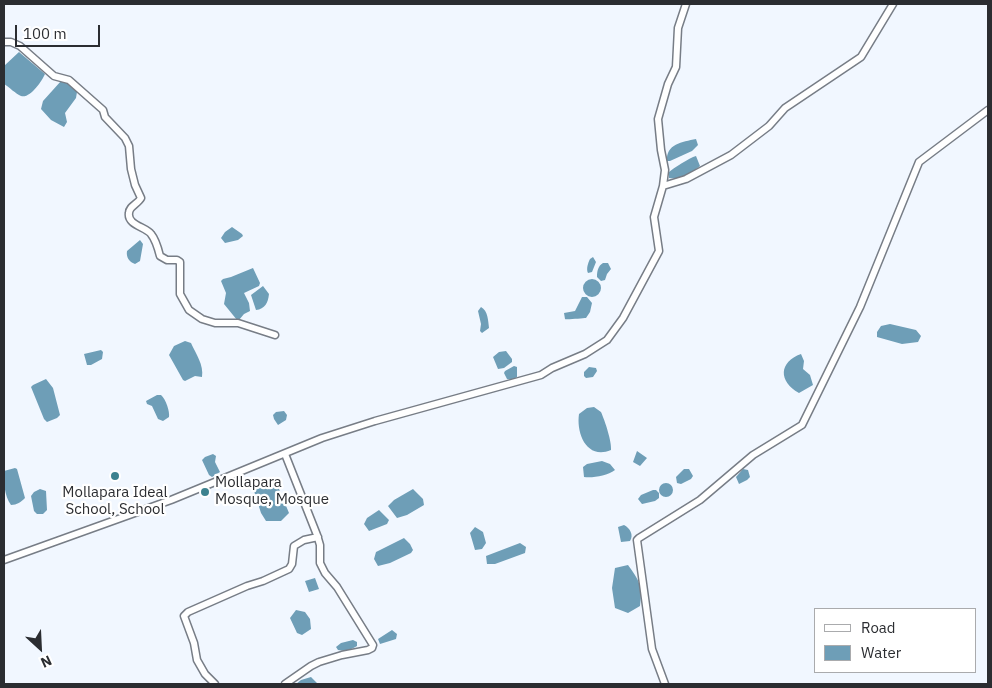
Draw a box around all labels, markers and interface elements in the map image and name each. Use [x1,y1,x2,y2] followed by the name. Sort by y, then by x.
[18,15,102,47] scale bar
[23,24,67,43] text: 100 m
[109,470,121,482] marker: Mollapara Ideal School, School
[215,474,329,509] place label: Mollapara Mosque, Mosque
[62,484,168,519] place label: Mollapara Ideal School, School
[199,486,211,498] marker: Mollapara Mosque, Mosque
[814,608,977,673] legend
[861,618,896,637] text: Road
[15,623,65,673] north arrow
[861,643,901,662] text: Water
[38,651,55,672] text: N

